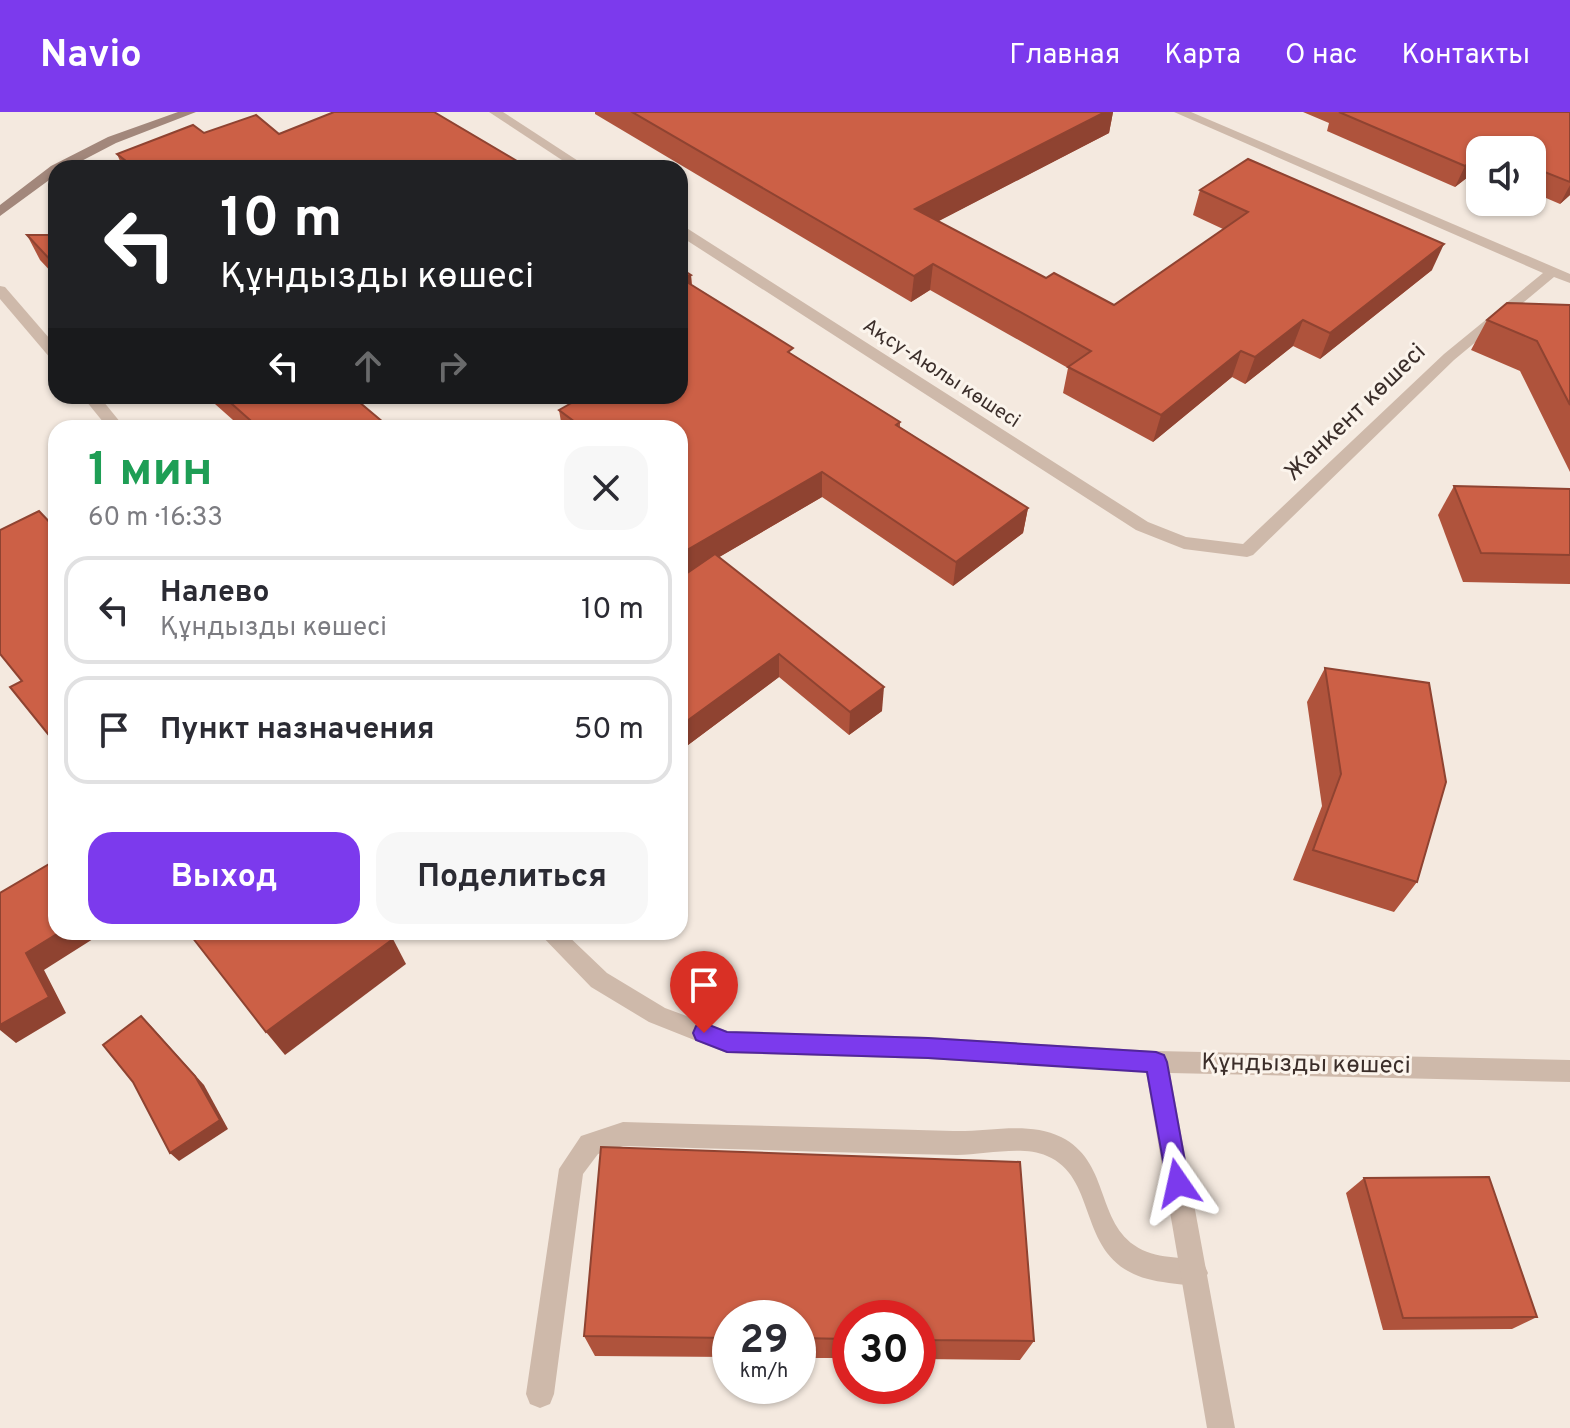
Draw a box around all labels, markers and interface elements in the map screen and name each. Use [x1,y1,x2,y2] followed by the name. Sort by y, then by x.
[40,32,142,81] text: Navio
[1009,38,1120,74] text: Главная
[1164,38,1241,74] text: Карта
[1285,38,1358,74] text: О нас
[1402,38,1530,74] text: Контакты
[1466,136,1546,216] map controls
[1466,136,1546,216] button: sound
[220,186,342,256] text: 10 m
[88,192,192,296] icon: left
[220,255,534,301] text: Құндызды көшесі
[857,313,1025,435] street label: Ақсу-Аюлы көшесі
[1279,338,1433,488] street label: Жанкент көшесі
[262,344,306,388] icon: left
[346,344,390,388] icon: ahead
[430,344,474,388] icon: right
[88,442,213,502] text: 1 мин
[564,446,648,530] button: close
[88,502,223,535] text: 60 m · 16:33
[160,575,269,612] text: Налево
[92,588,136,632] icon: left
[581,592,644,629] text: 10 m
[160,612,387,645] text: Құндызды көшесі
[92,708,136,752] icon: arrive
[160,712,434,749] text: Пункт назначения
[574,712,644,749] text: 50 m
[88,832,360,924] button: Выход
[376,832,648,924] button: Поделиться
[670,951,738,1033] pin
[682,963,726,1007] icon: arrive
[1201,1048,1411,1082] street label: Құндызды көшесі
[1136,1141,1220,1225] position arrow
[832,1300,936,1404] speed limit sign: 30
[739,1317,789,1367] text: 29
[740,1359,788,1385] text: km/h

